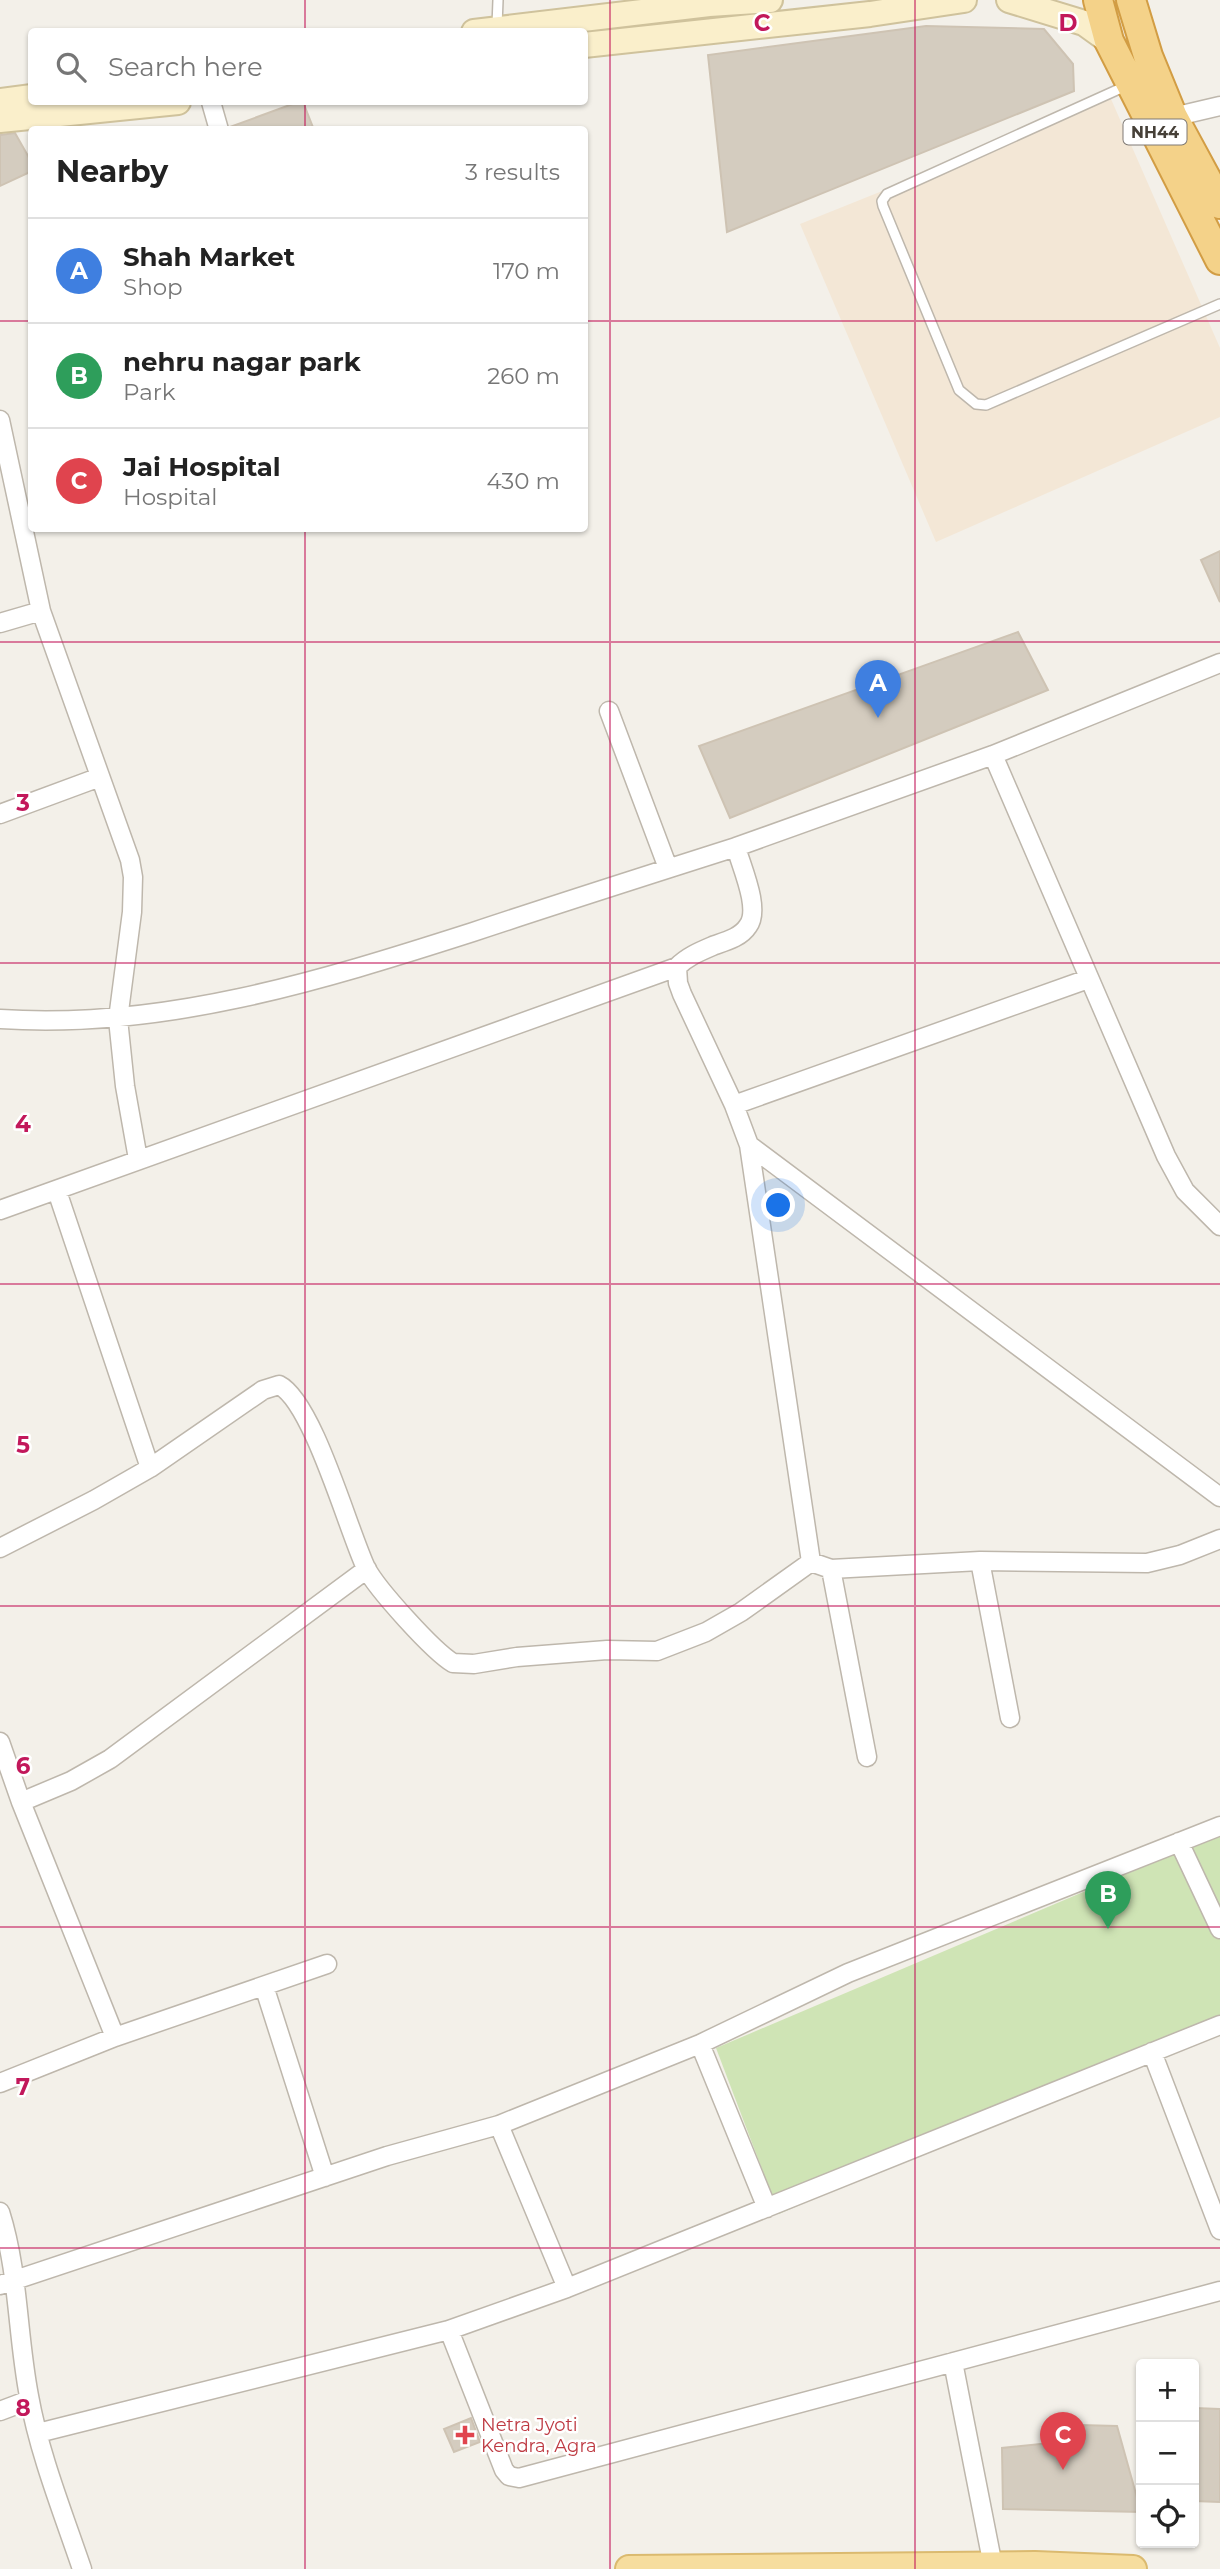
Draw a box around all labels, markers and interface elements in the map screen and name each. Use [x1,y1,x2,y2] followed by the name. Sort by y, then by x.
[754,9,771,37] text: C
[1059,9,1078,37] text: D
[28,28,588,105] search box
[52,48,90,86] icon: search
[108,51,263,83] text: Search here
[1124,120,1186,144] road number: NH44
[56,153,168,190] text: Nearby
[465,158,560,186] text: 3 results
[123,241,295,273] text: Shah Market
[70,257,88,285] text: A
[493,257,560,285] text: 170 m
[123,273,183,301] text: Shop
[123,346,361,378] text: nehru nagar park
[70,362,88,390] text: B
[487,362,560,390] text: 260 m
[123,378,176,406] text: Park
[123,451,281,483] text: Jai Hospital
[71,467,87,495] text: C
[487,467,560,495] text: 430 m
[123,483,218,511] text: Hospital
[855,660,901,718] pin: A
[15,789,30,817] text: 3
[15,1110,31,1138] text: 4
[761,1188,795,1222] your location
[16,1431,30,1459] text: 5
[16,1752,31,1780] text: 6
[1085,1871,1131,1929] pin: B
[16,2073,30,2101] text: 7
[1136,2359,1199,2548] map controls
[1136,2359,1199,2422] button: +
[15,2394,31,2422] text: 8
[1040,2412,1086,2470] pin: C
[481,2414,597,2457] place label: Netra Jyoti Kendra, Agra
[1136,2422,1199,2485] button: −
[455,2425,475,2445] marker: Netra Jyoti Kendra, Agra
[1136,2485,1199,2548] button: locate

